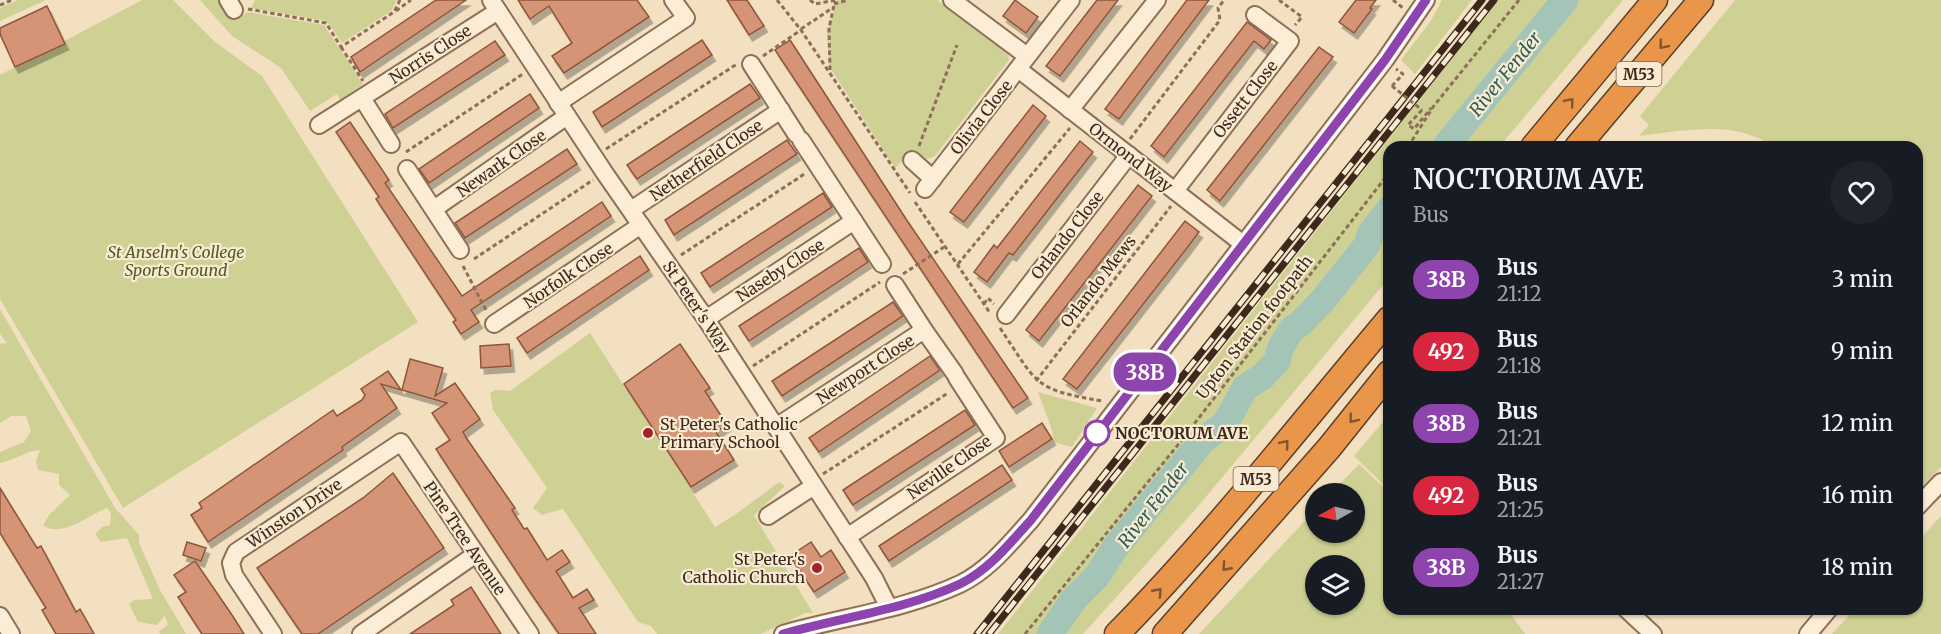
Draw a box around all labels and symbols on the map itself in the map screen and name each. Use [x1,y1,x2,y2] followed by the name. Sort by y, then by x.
[385,20,475,88] street label: Norris Close
[1464,27,1546,121] water label: River Fender
[1659,38,1670,49] one-way arrow
[1208,56,1282,142] street label: Ossett Close
[1616,62,1662,86] road number: M53
[946,76,1016,158] street label: Olivia Close
[1563,98,1574,109] one-way arrow
[646,115,766,205] street label: Netherfield Close
[1085,118,1177,196] street label: Ormond Way
[452,125,550,201] street label: Newark Close
[1026,187,1108,283] street label: Orlando Close
[1056,231,1140,331] street label: Orlando Mews
[732,234,828,306] street label: Naseby Close
[519,238,617,312] street label: Norfolk Close
[108,242,244,280] park label: St Anselm's College Sports Ground
[1192,251,1317,403] street label: Upton Station footpath
[659,257,736,358] street label: St Peter's Way
[812,330,918,408] street label: Newport Close
[1110,352,1180,392] line badge: 38B
[1349,412,1360,423] one-way arrow
[660,414,798,452] place label: St Peter's Catholic Primary School
[1084,420,1110,446] marker: NOCTORUM AVE
[1115,423,1249,443] place label: NOCTORUM AVE
[641,426,655,440] marker: St Peter's Catholic Primary School
[903,431,995,503] street label: Neville Close
[1278,440,1289,451] one-way arrow
[1113,457,1194,552] water label: River Fender
[1234,467,1278,491] road number: M53
[242,474,345,553] street label: Winston Drive
[420,477,510,599] street label: Pine Tree Avenue
[1305,483,1365,543] north arrow
[682,549,805,587] place label: St Peter's Catholic Church
[1222,560,1233,570] one-way arrow
[810,561,824,575] marker: St Peter's Catholic Church
[1151,588,1162,599] one-way arrow

